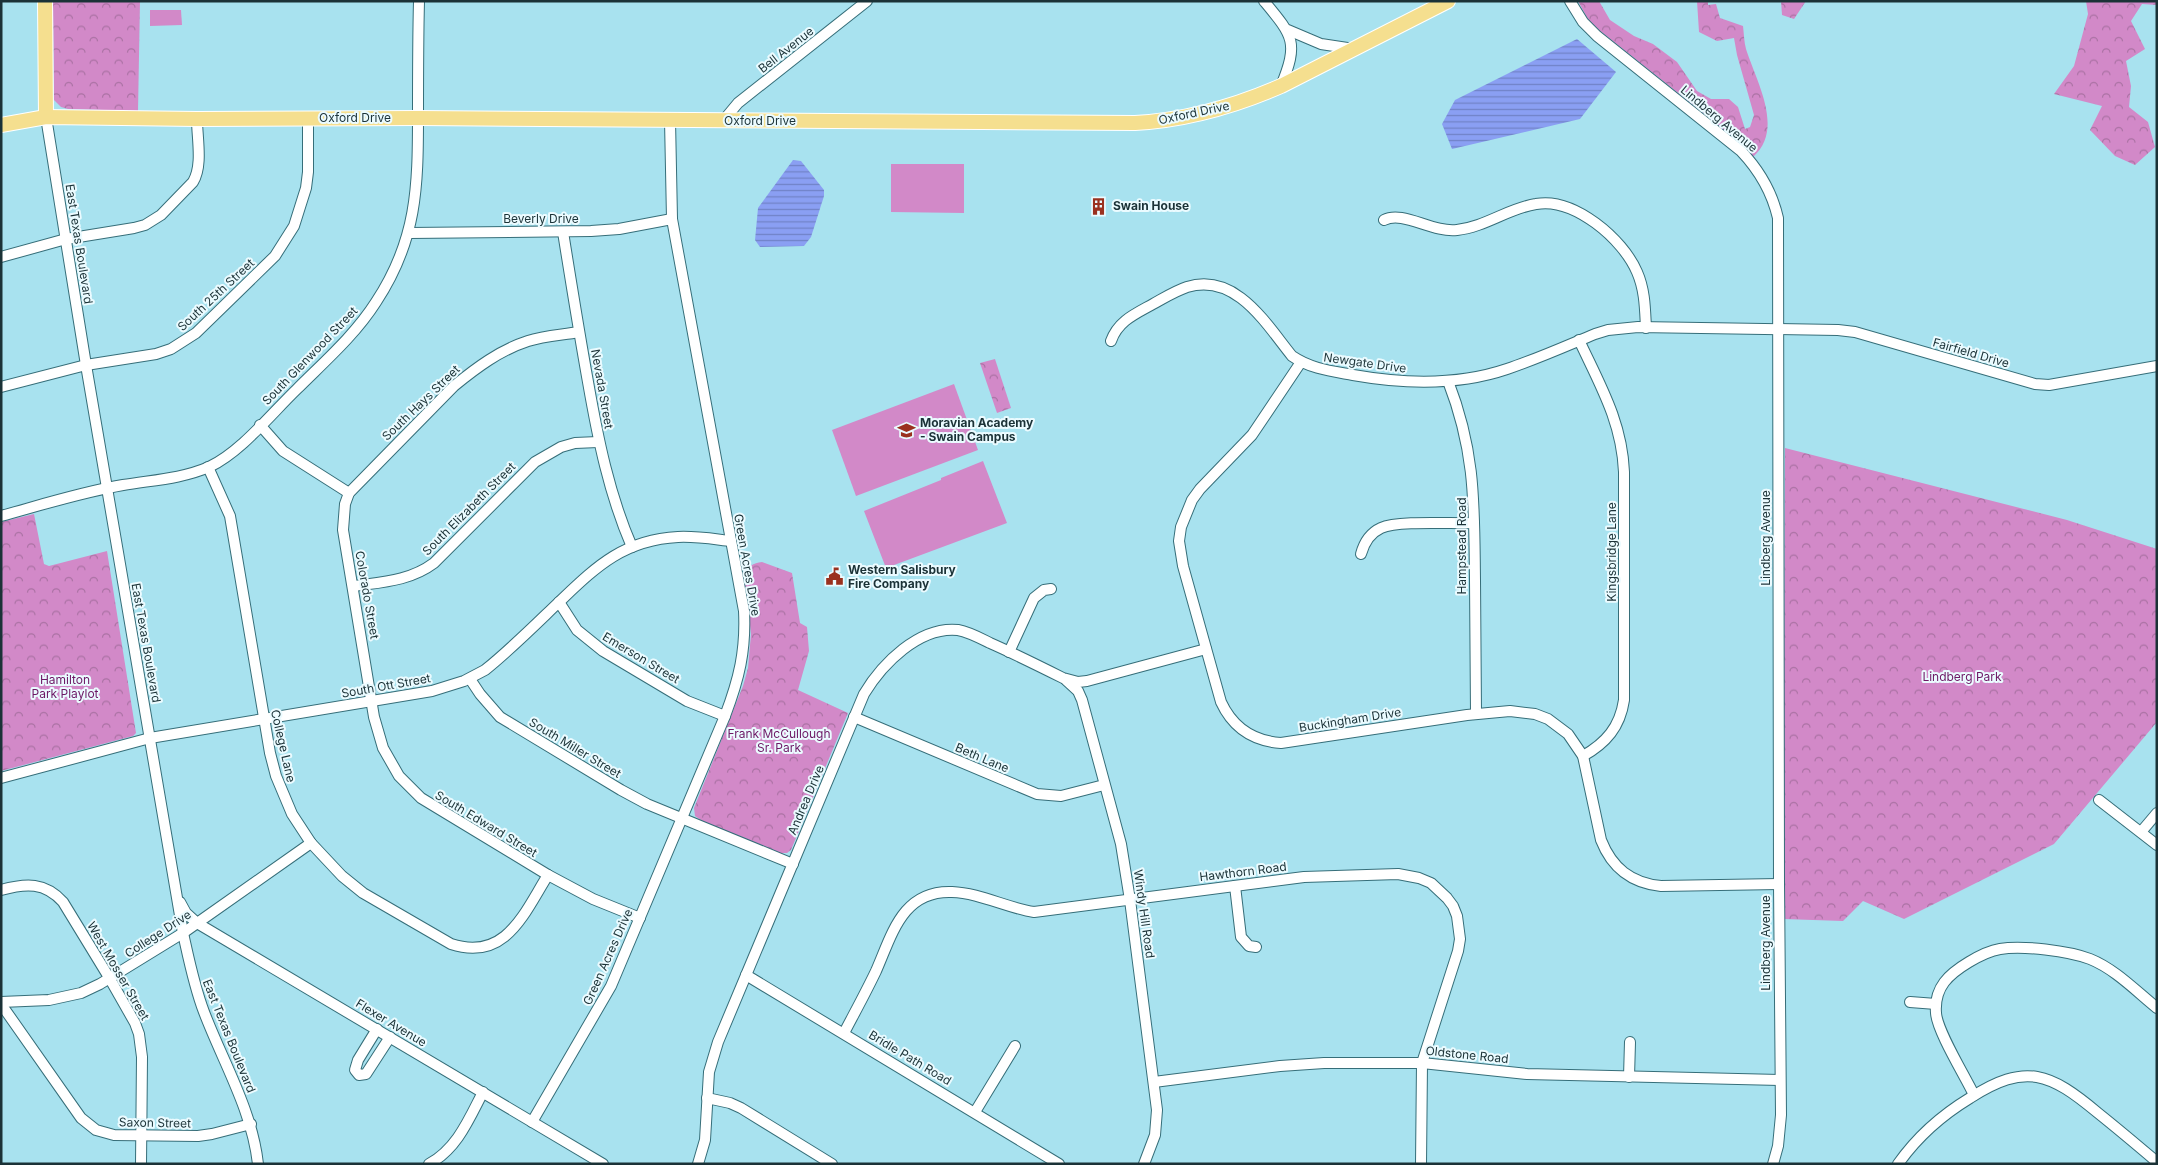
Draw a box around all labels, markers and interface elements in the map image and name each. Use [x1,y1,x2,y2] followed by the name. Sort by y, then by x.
[755,23,816,76] street label: Bell Avenue
[1678,82,1761,155] street label: Lindberg Avenue
[1157,98,1231,127] street label: Oxford Drive
[319,110,391,125] street label: Oxford Drive
[724,113,796,128] street label: Oxford Drive
[63,183,96,305] street label: East Texas Boulevard
[1089,196,1109,216] building icon: Swain House
[1113,198,1189,213] place label: Swain House
[503,211,579,226] street label: Beverly Drive
[174,255,257,334] street label: South 25th Street
[259,303,361,408] street label: South Glenwood Street
[1931,334,2011,371] street label: Fairfield Drive
[588,348,617,430] street label: Nevada Street
[1323,349,1407,376] street label: Newgate Drive
[379,362,463,444] street label: South Hays Street
[920,415,1034,444] place label: Moravian Academy - Swain Campus
[896,420,916,440] school or university icon: Moravian Academy - Swain Campus
[419,459,518,558] street label: South Elizabeth Street
[1758,490,1773,586] street label: Lindberg Avenue
[1454,497,1469,595] street label: Hampstead Road
[1604,502,1619,602] street label: Kingsbridge Lane
[731,513,764,617] street label: Green Acres Drive
[352,550,383,640] street label: Colorado Street
[848,562,957,591] place label: Western Salisbury Fire Company
[824,567,844,587] public building icon: Western Salisbury Fire Company
[129,582,164,704] street label: East Texas Boulevard
[600,629,683,686] street label: Emerson Street
[1922,669,2002,684] park label: Lindberg Park
[340,670,432,701] street label: South Ott Street
[31,672,99,701] park label: Hamilton Park Playlot
[1298,704,1402,735] street label: Buckingham Drive
[268,708,299,784] street label: College Lane
[527,714,624,781] street label: South Miller Street
[727,726,831,755] park label: Frank McCullough Sr. Park
[953,740,1011,776] street label: Beth Lane
[784,763,827,837] street label: Andrea Drive
[432,787,540,860] street label: South Edward Street
[1198,859,1287,884] street label: Hawthorn Road
[1131,869,1158,959] street label: Windy Hill Road
[1758,895,1773,991] street label: Lindberg Avenue
[580,906,635,1007] street label: Green Acres Drive
[122,907,194,961] street label: College Drive
[84,919,153,1023] street label: West Mosser Street
[200,977,259,1095] street label: East Texas Boulevard
[353,996,429,1050] street label: Flexer Avenue
[866,1027,954,1088] street label: Bridle Path Road
[1425,1043,1509,1066] street label: Oldstone Road
[119,1114,191,1131] street label: Saxon Street

